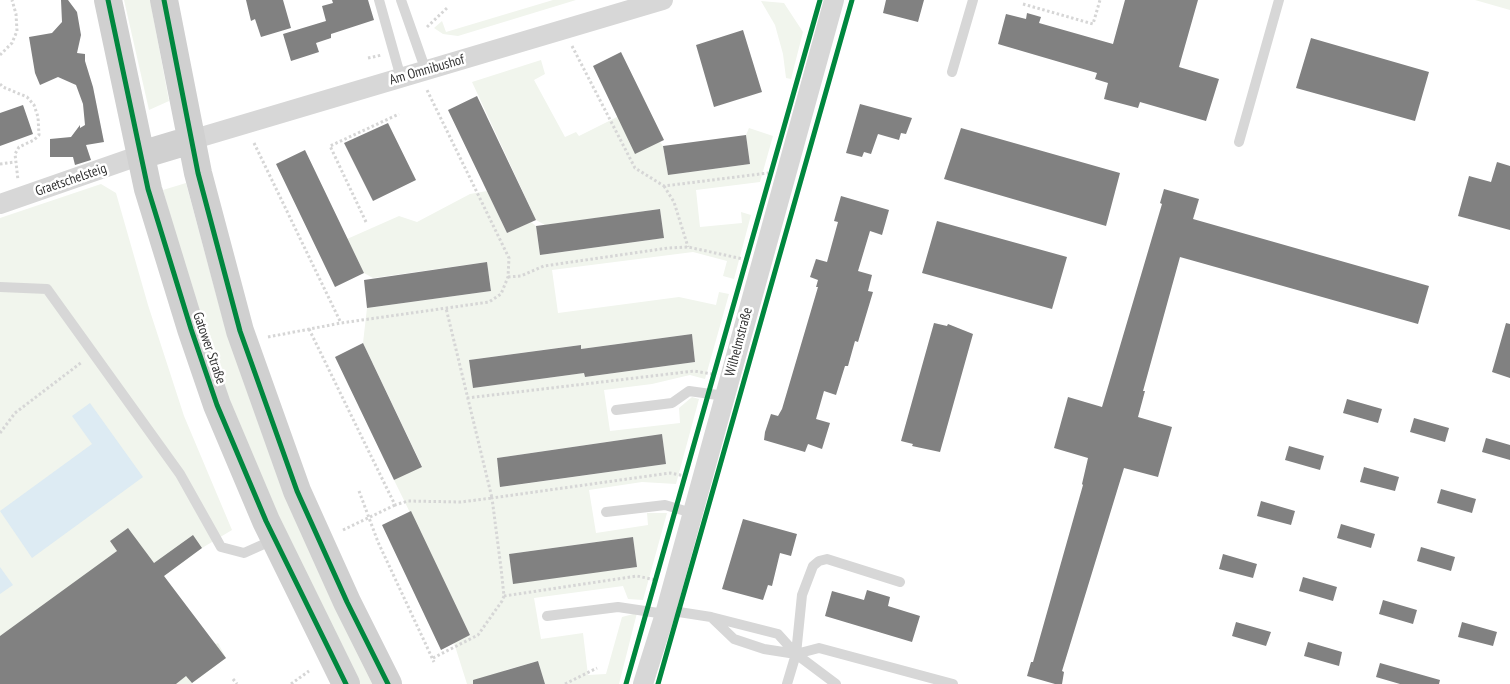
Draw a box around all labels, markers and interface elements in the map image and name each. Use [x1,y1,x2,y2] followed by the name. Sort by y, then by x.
[388,51,466,89] street label: Am Omnibushof
[33,160,109,200] street label: Graetschelsteig
[722,306,756,378] street label: Wilhelmstraße
[189,310,229,386] street label: Gatower Straße

